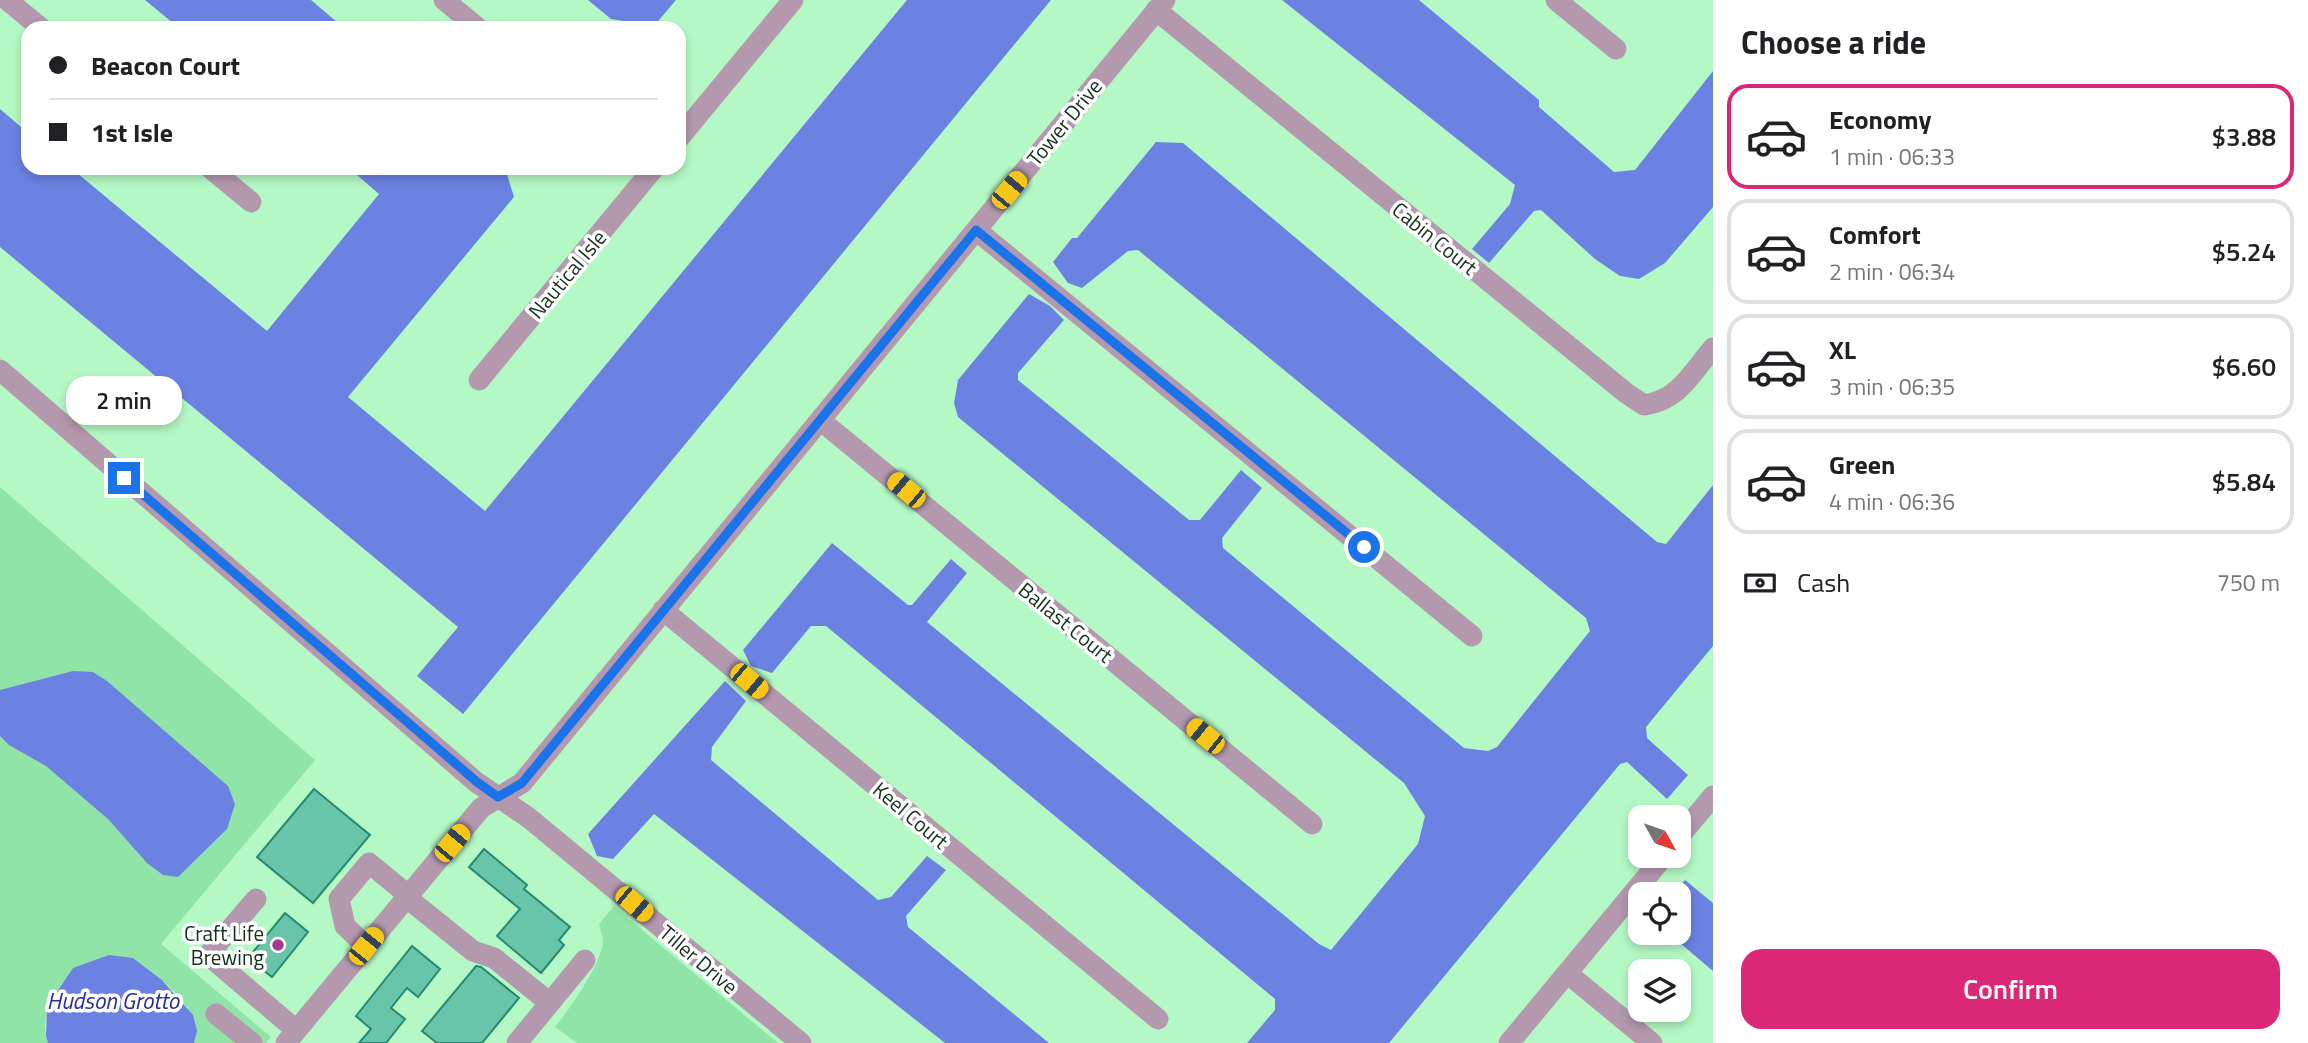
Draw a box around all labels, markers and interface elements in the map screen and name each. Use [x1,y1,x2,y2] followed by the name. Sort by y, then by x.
[1741,18,1926,66] text: Choose a ride
[91,46,240,85] text: Beacon Court
[1019,71,1109,173] street label: Tower Drive
[1829,100,1931,139] text: Economy
[1745,105,1808,168] icon: car
[91,113,173,152] text: 1st Isle
[2212,117,2276,156] text: $3.88
[1829,139,1955,174] text: 1 min · 06:33
[988,167,1031,213] car
[1385,194,1485,283] street label: Cabin Court
[1829,215,1921,254] text: Comfort
[1745,220,1808,283] icon: car
[520,223,614,325] street label: Nautical Isle
[2212,232,2276,271] text: $5.24
[1829,254,1955,289] text: 2 min · 06:34
[1829,330,1856,369] text: XL
[1745,335,1808,398] icon: car
[2212,347,2276,386] text: $6.60
[1829,369,1955,404] text: 3 min · 06:35
[66,377,182,426] callout: 2 min
[96,383,152,418] text: 2 min
[1829,445,1895,484] text: Green
[1745,450,1808,513] icon: car
[108,462,140,494] route end
[2212,462,2276,501] text: $5.84
[884,468,929,512] car
[1829,484,1955,519] text: 4 min · 06:36
[1348,531,1380,563] route start
[1797,563,1850,602] text: Cash
[1741,564,1779,602] icon: cash
[2217,565,2280,600] text: 750 m
[1012,574,1121,671] street label: Ballast Court
[727,659,772,703] car
[1183,715,1228,757] car
[866,774,956,857] street label: Keel Court
[1628,805,1690,868] north arrow
[1628,805,1691,1022] map controls
[431,820,474,866] car
[612,882,657,926] car
[1628,882,1691,945] button: locate
[184,917,264,973] place label: Craft Life Brewing
[653,917,745,1001] street label: Tiller Drive
[345,923,388,969] car
[270,937,286,953] marker: Craft Life Brewing
[1741,949,2280,1029] button: Confirm
[1628,959,1691,1022] button: layers
[47,983,180,1018] water label: Hudson Grotto

